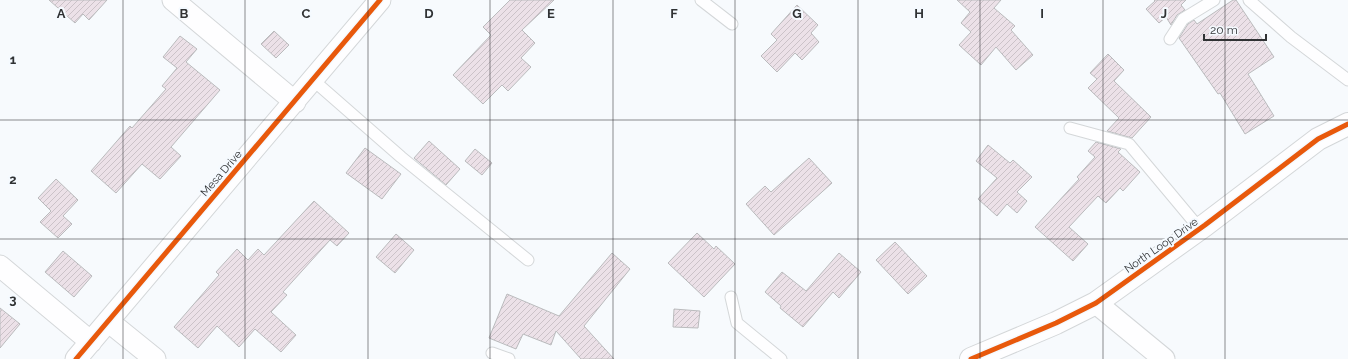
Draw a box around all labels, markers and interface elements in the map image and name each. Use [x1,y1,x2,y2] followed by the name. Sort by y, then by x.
[57,6,66,21] text: A
[180,6,189,21] text: B
[302,6,311,21] text: C
[424,6,434,21] text: D
[547,6,555,21] text: E
[670,6,678,21] text: F
[792,6,802,21] text: G
[914,6,924,21] text: H
[1040,6,1044,21] text: I
[1161,6,1167,21] text: J
[1204,16,1266,42] scale bar
[1210,23,1238,37] text: 20 m
[10,52,17,67] text: 1
[198,147,245,199] street label: Mesa Drive
[9,172,17,187] text: 2
[1122,215,1201,276] street label: North Loop Drive
[9,292,17,307] text: 3

